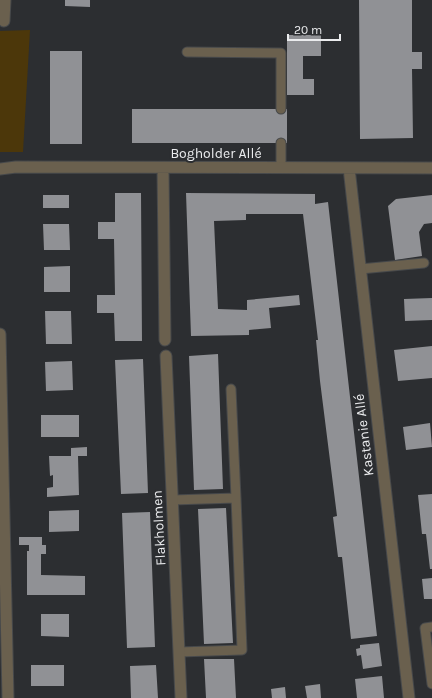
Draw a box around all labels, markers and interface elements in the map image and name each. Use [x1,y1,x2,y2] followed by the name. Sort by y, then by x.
[288,16,340,42] scale bar
[294,23,322,37] text: 20 m
[170,145,262,162] street label: Bogholder Allé
[351,393,377,477] street label: Kastanie Allé
[149,490,169,566] street label: Flakholmen

